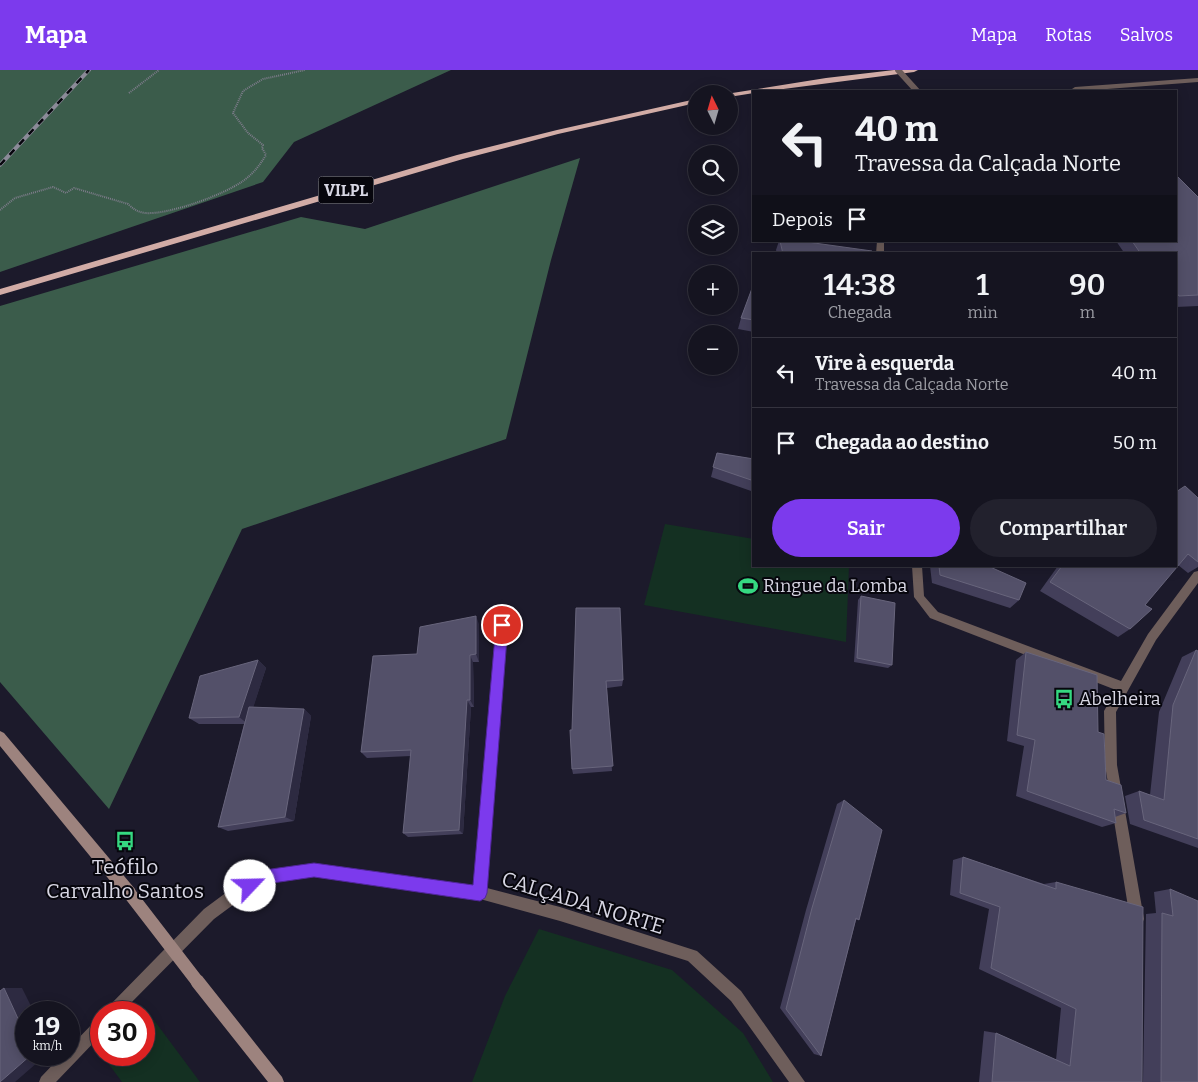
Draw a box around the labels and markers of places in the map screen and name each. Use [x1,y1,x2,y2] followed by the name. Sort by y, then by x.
[737,575,759,597] sports icon: Ringue da Lomba
[763,575,908,597] place label: Ringue da Lomba
[481,604,523,646] pin
[1053,688,1075,710] bus stop icon: Abelheira
[1079,688,1161,710] place label: Abelheira
[114,830,136,852] bus stop icon: Teófilo Carvalho Santos
[46,854,204,904] place label: Teófilo Carvalho Santos

